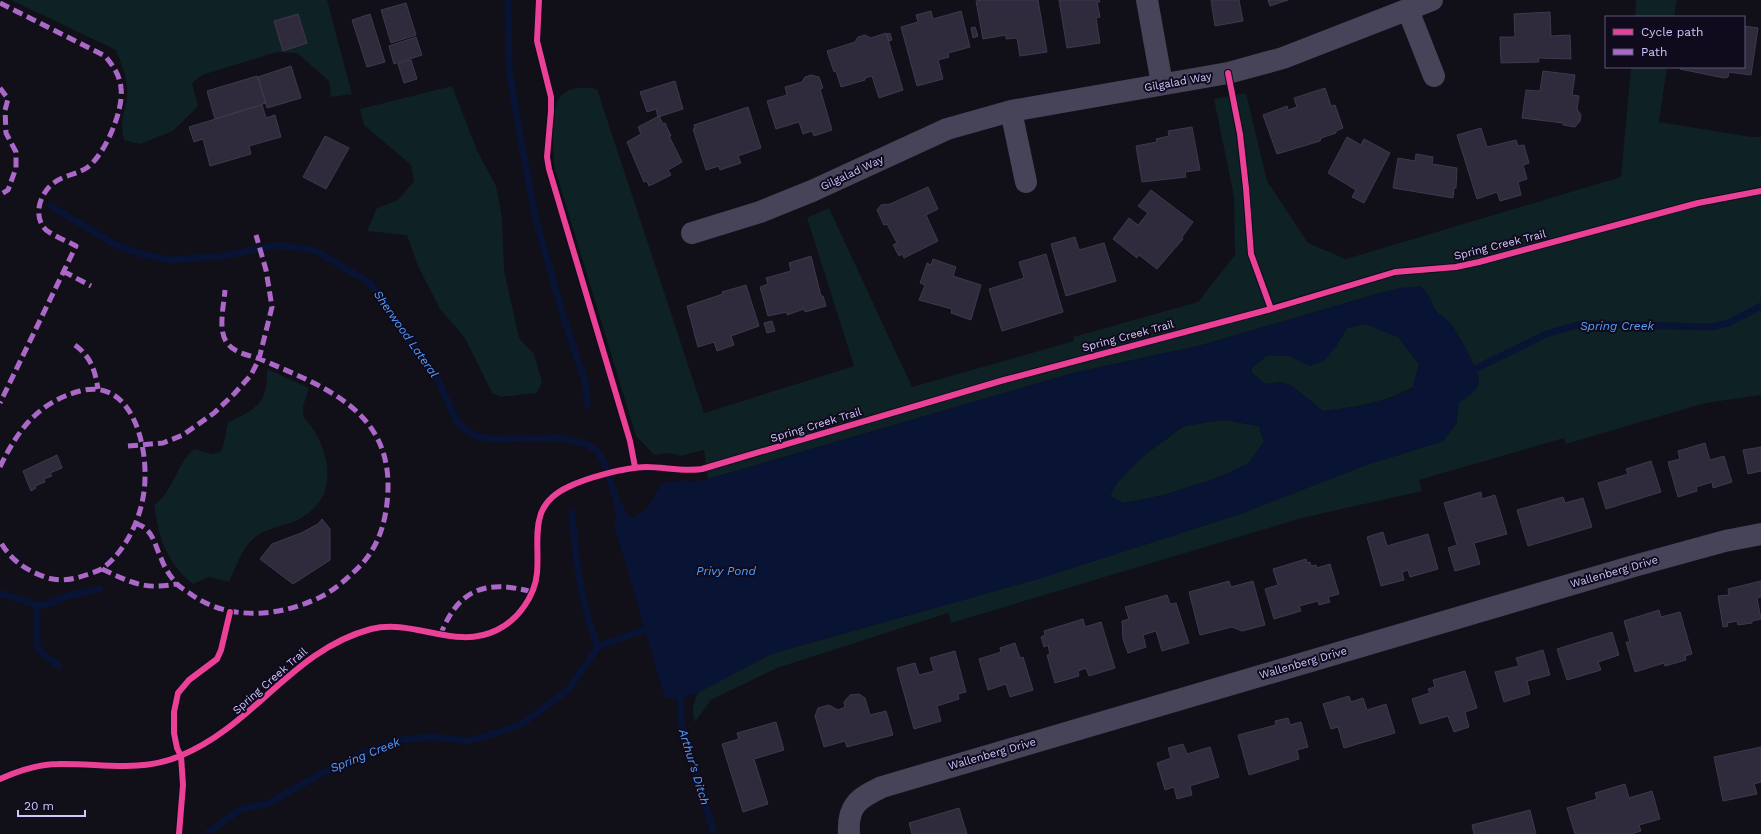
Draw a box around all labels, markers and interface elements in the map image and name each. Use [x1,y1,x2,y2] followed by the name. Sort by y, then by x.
[1605,16,1745,68] legend
[1641,25,1703,39] text: Cycle path
[1641,45,1667,59] text: Path
[1143,70,1213,94] street label: Gilgalad Way
[818,153,886,193] street label: Gilgalad Way
[1453,227,1548,263] street label: Spring Creek Trail
[371,288,441,381] water label: Sherwood Lateral
[1081,317,1176,355] street label: Spring Creek Trail
[1580,319,1655,333] water label: Spring Creek
[769,405,864,445] street label: Spring Creek Trail
[1569,553,1659,591] street label: Wallenberg Drive
[696,564,756,578] water label: Privy Pond
[1258,644,1348,682] street label: Wallenberg Drive
[230,645,310,717] street label: Spring Creek Trail
[676,726,712,807] water label: Arthur's Ditch
[328,734,402,775] water label: Spring Creek
[947,735,1037,773] street label: Wallenberg Drive
[18,792,85,818] scale bar
[24,799,54,813] text: 20 m

